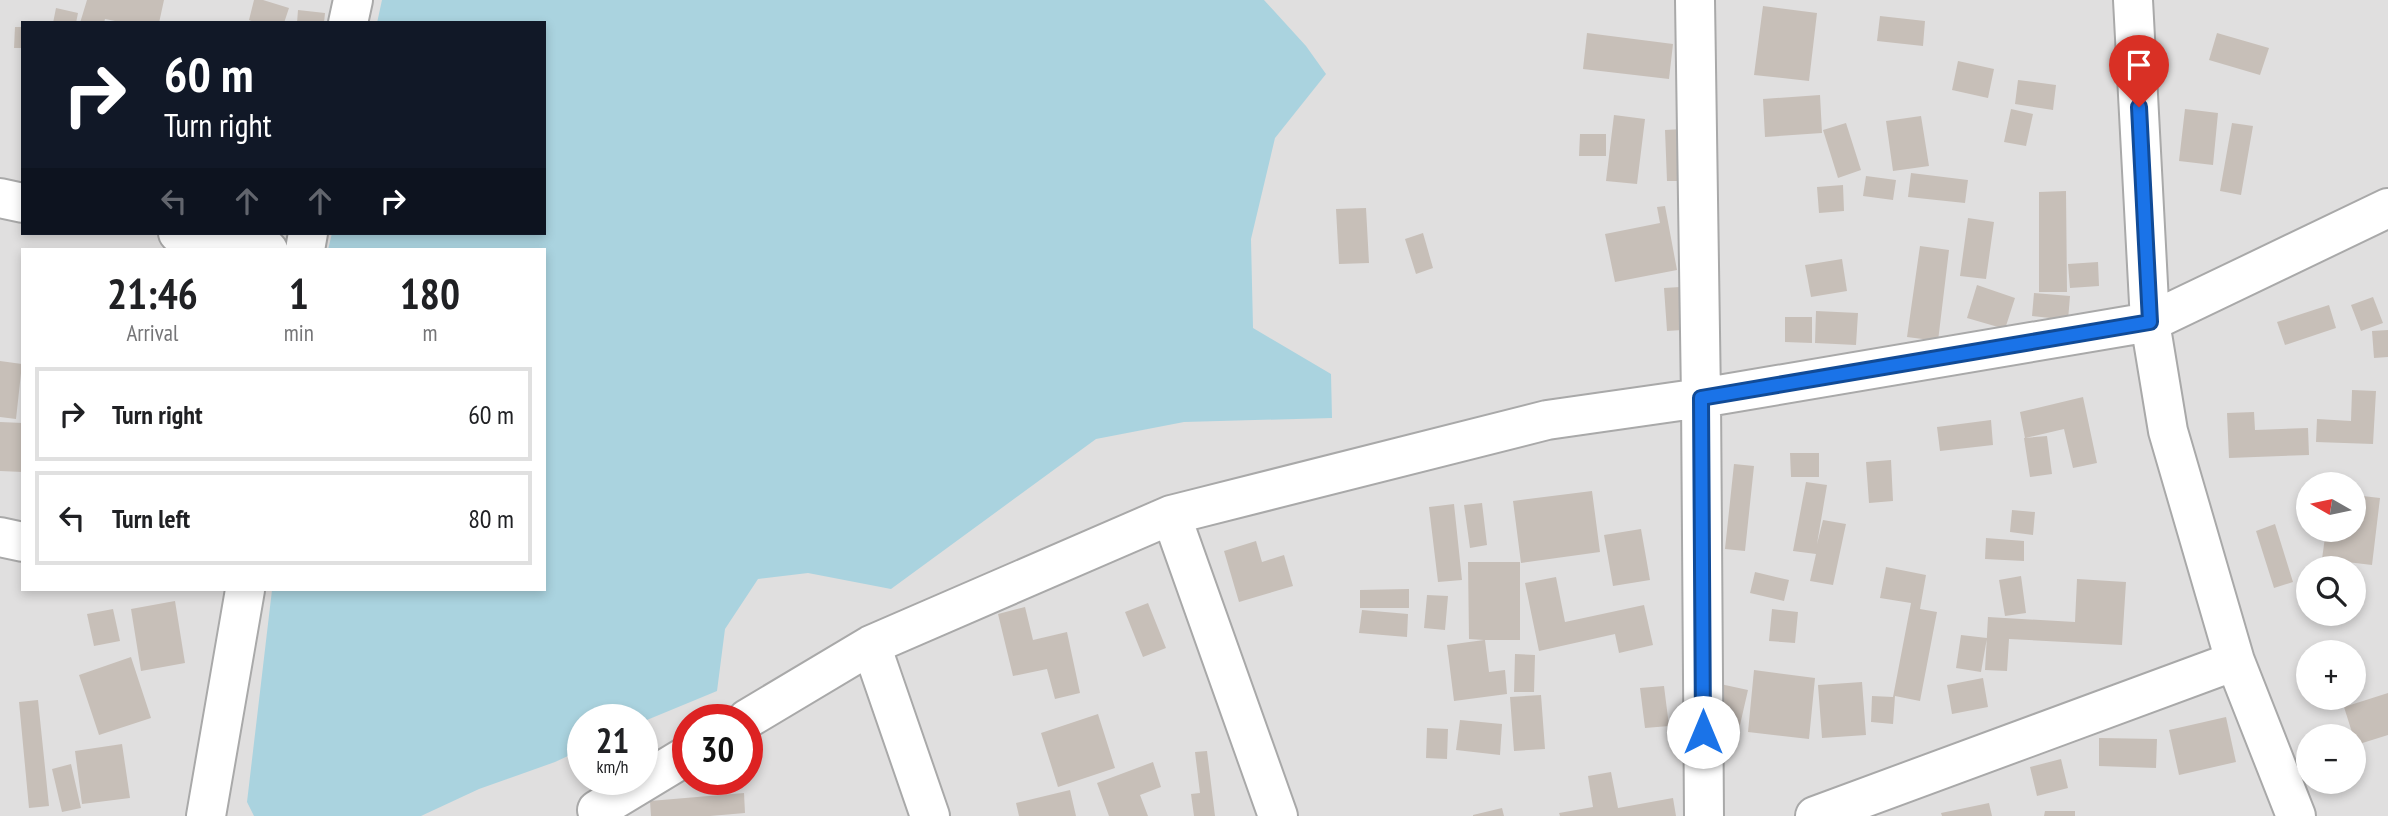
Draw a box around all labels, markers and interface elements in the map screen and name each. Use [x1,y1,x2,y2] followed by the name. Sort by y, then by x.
[2109,35,2169,107] pin
[164,42,253,106] text: 60 m
[2120,46,2158,84] icon: arrive
[49,49,140,140] icon: right
[164,104,272,146] text: Turn right
[155,182,193,220] icon: left
[228,182,266,220] icon: ahead
[301,182,339,220] icon: ahead
[374,182,412,220] icon: right
[107,266,198,321] text: 21:46
[289,266,309,321] text: 1
[400,266,460,321] text: 180
[126,318,178,347] text: Arrival
[284,318,314,347] text: min
[422,318,437,347] text: m
[53,395,91,433] icon: right
[112,398,203,431] text: Turn right
[468,398,514,431] text: 60 m
[2296,472,2366,542] north arrow
[2296,472,2366,794] map controls
[53,499,91,537] icon: left
[112,502,190,535] text: Turn left
[468,502,514,535] text: 80 m
[2296,556,2366,626] button: search
[2296,640,2366,710] button: +
[1666,695,1740,769] position arrow
[672,704,763,795] speed limit sign: 30
[596,717,629,763] text: 21
[2296,724,2366,794] button: −
[597,755,628,778] text: km/h

